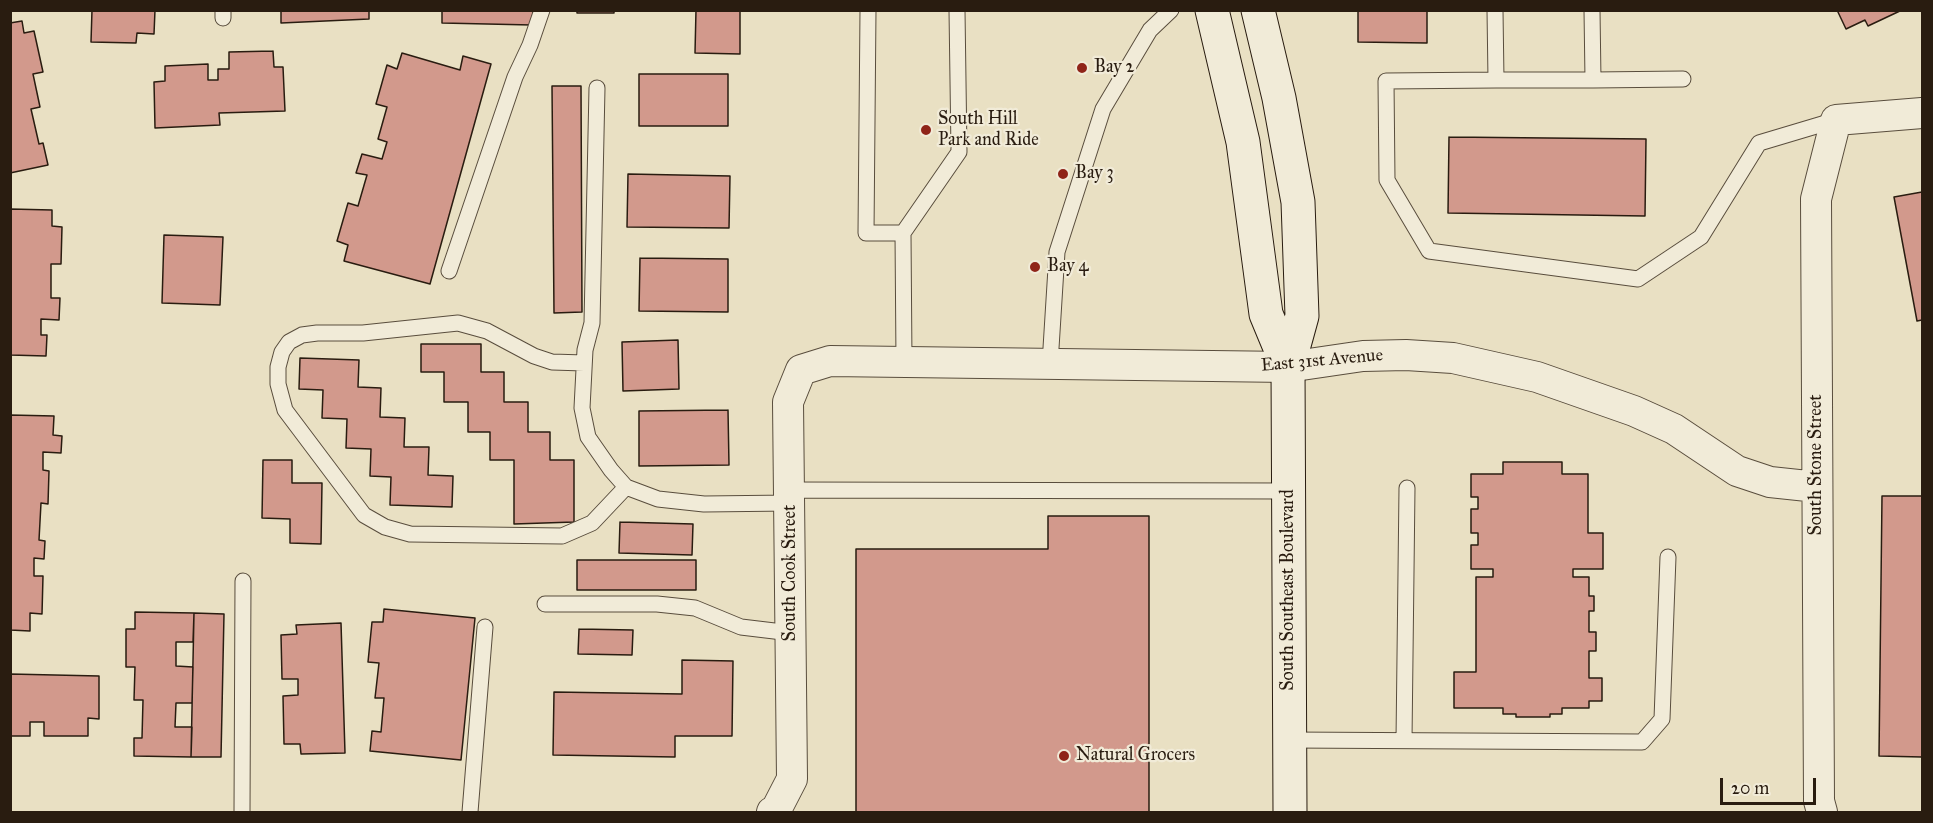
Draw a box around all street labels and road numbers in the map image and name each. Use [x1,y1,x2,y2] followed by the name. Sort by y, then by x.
[1260,345,1384,377] street label: East 31st Avenue
[1806,394,1828,536] street label: South Stone Street
[1278,489,1300,691] street label: South Southeast Boulevard
[780,505,802,641] street label: South Cook Street

